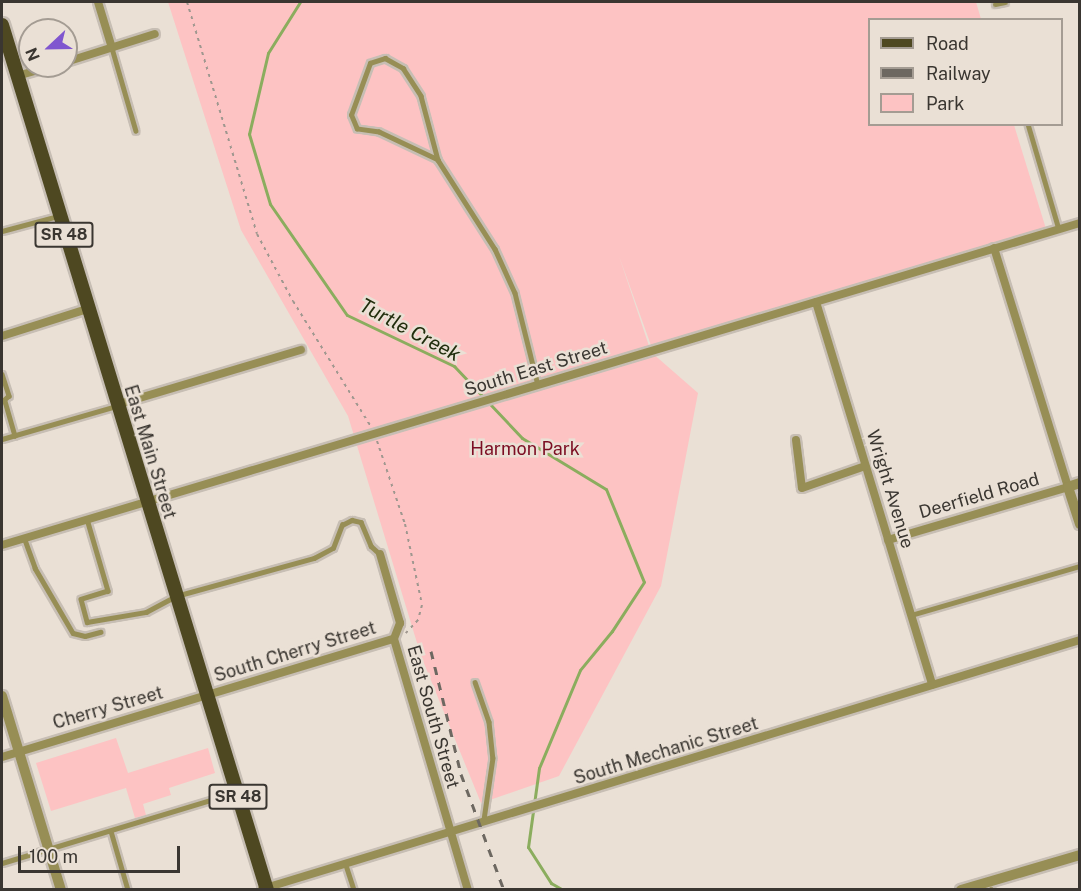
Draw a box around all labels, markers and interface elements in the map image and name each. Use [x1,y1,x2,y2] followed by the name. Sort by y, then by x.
[18,18,78,78] north arrow
[868,18,1063,126] legend
[926,33,969,54] text: Road
[22,45,44,64] text: N
[926,63,991,84] text: Railway
[926,93,964,114] text: Park
[34,222,94,248] road number: SR 48
[355,293,465,367] water label: Turtle Creek
[462,337,610,401] street label: South East Street
[119,382,181,522] street label: East Main Street
[862,427,918,551] street label: Wright Avenue
[470,438,580,460] park label: Harmon Park
[916,469,1042,523] street label: Deerfield Road
[211,617,379,687] street label: South Cherry Street
[402,643,464,791] street label: East South Street
[50,682,166,734] street label: Cherry Street
[571,713,761,789] street label: South Mechanic Street
[208,784,268,810] road number: SR 48
[21,834,183,872] scale bar
[29,846,78,867] text: 100 m

